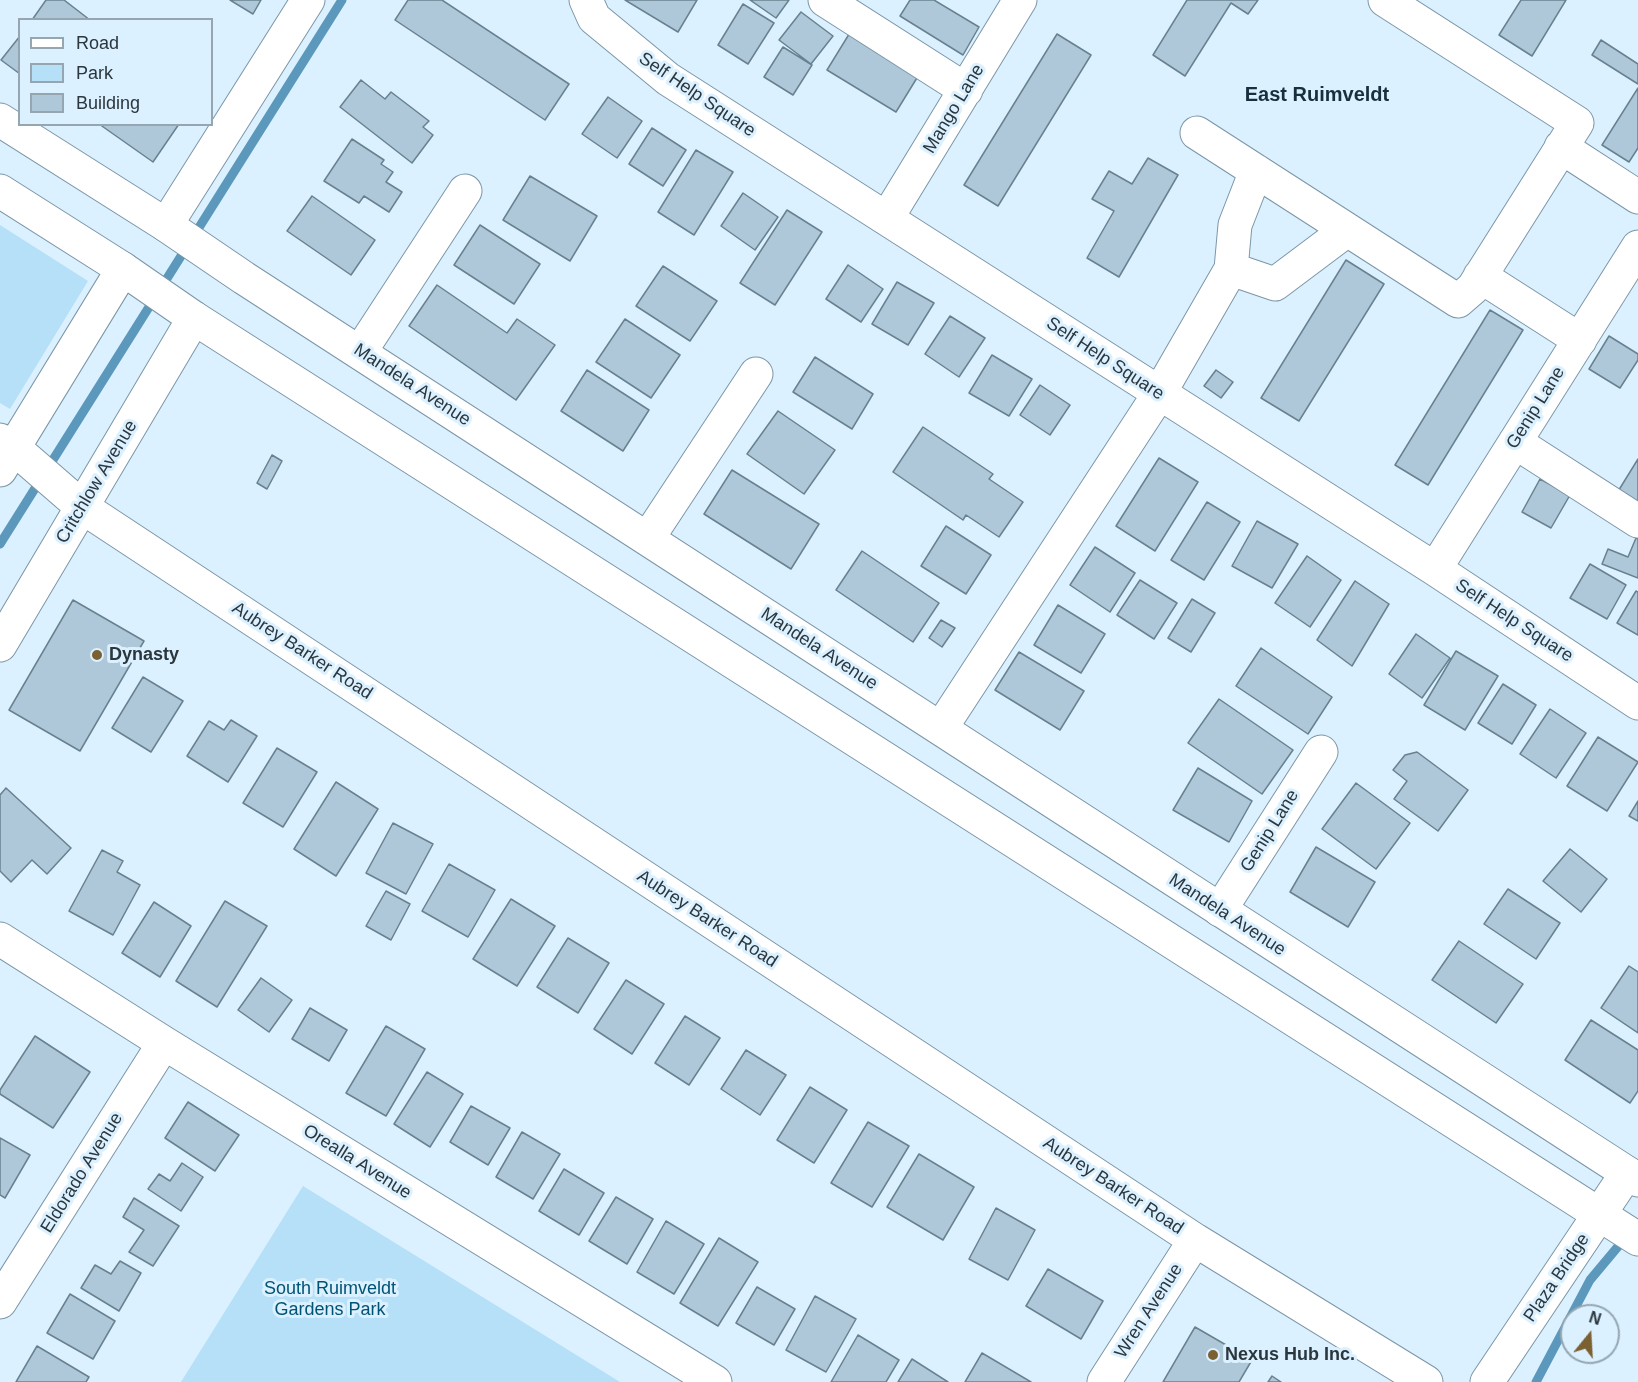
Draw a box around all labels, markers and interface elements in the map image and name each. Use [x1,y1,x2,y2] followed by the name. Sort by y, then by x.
[18,18,213,126] legend
[76,33,119,53] text: Road
[635,48,759,142] street label: Self Help Square
[919,61,989,157] street label: Mango Lane
[76,63,113,83] text: Park
[1245,83,1389,107] district label: East Ruimveldt
[76,93,140,113] text: Building
[1042,313,1168,405] street label: Self Help Square
[350,339,474,431] street label: Mandela Avenue
[1502,363,1570,453] street label: Genip Lane
[52,417,142,547] street label: Critchlow Avenue
[1451,575,1577,667] street label: Self Help Square
[228,598,376,704] street label: Aubrey Barker Road
[757,603,881,695] street label: Mandela Avenue
[109,644,179,666] place label: Dynasty
[90,648,104,662] marker: Dynasty
[1236,786,1304,876] street label: Genip Lane
[633,866,781,972] street label: Aubrey Barker Road
[1165,869,1289,961] street label: Mandela Avenue
[36,1109,128,1237] street label: Eldorado Avenue
[299,1120,415,1204] street label: Orealla Avenue
[1039,1133,1187,1239] street label: Aubrey Barker Road
[1520,1230,1594,1326] street label: Plaza Bridge
[1110,1260,1188,1362] street label: Wren Avenue
[264,1278,396,1320] park label: South Ruimveldt Gardens Park
[1560,1304,1620,1364] north arrow
[1587,1308,1603,1328] text: N
[1225,1344,1355,1366] place label: Nexus Hub Inc.
[1206,1348,1220,1362] marker: Nexus Hub Inc.

